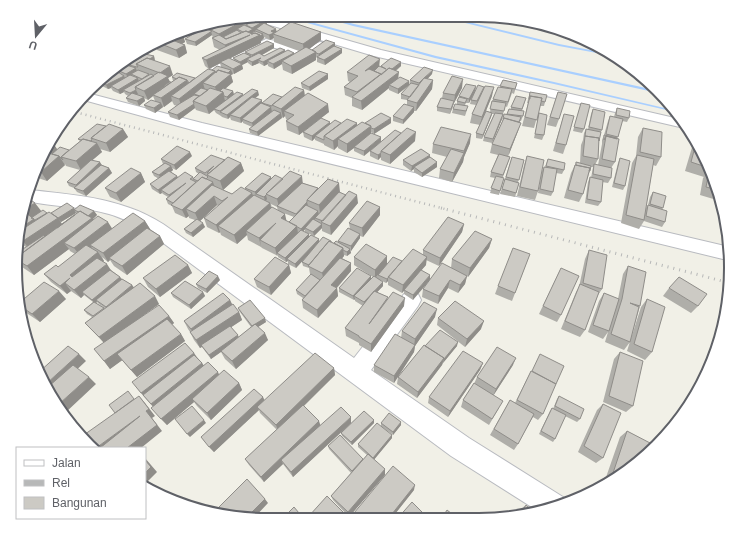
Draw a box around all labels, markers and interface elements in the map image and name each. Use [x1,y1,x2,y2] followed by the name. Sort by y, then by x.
[16,16,56,56] north arrow
[27,39,39,52] text: U
[16,447,146,519] legend
[52,456,81,470] text: Jalan
[52,476,70,490] text: Rel
[52,496,107,510] text: Bangunan

